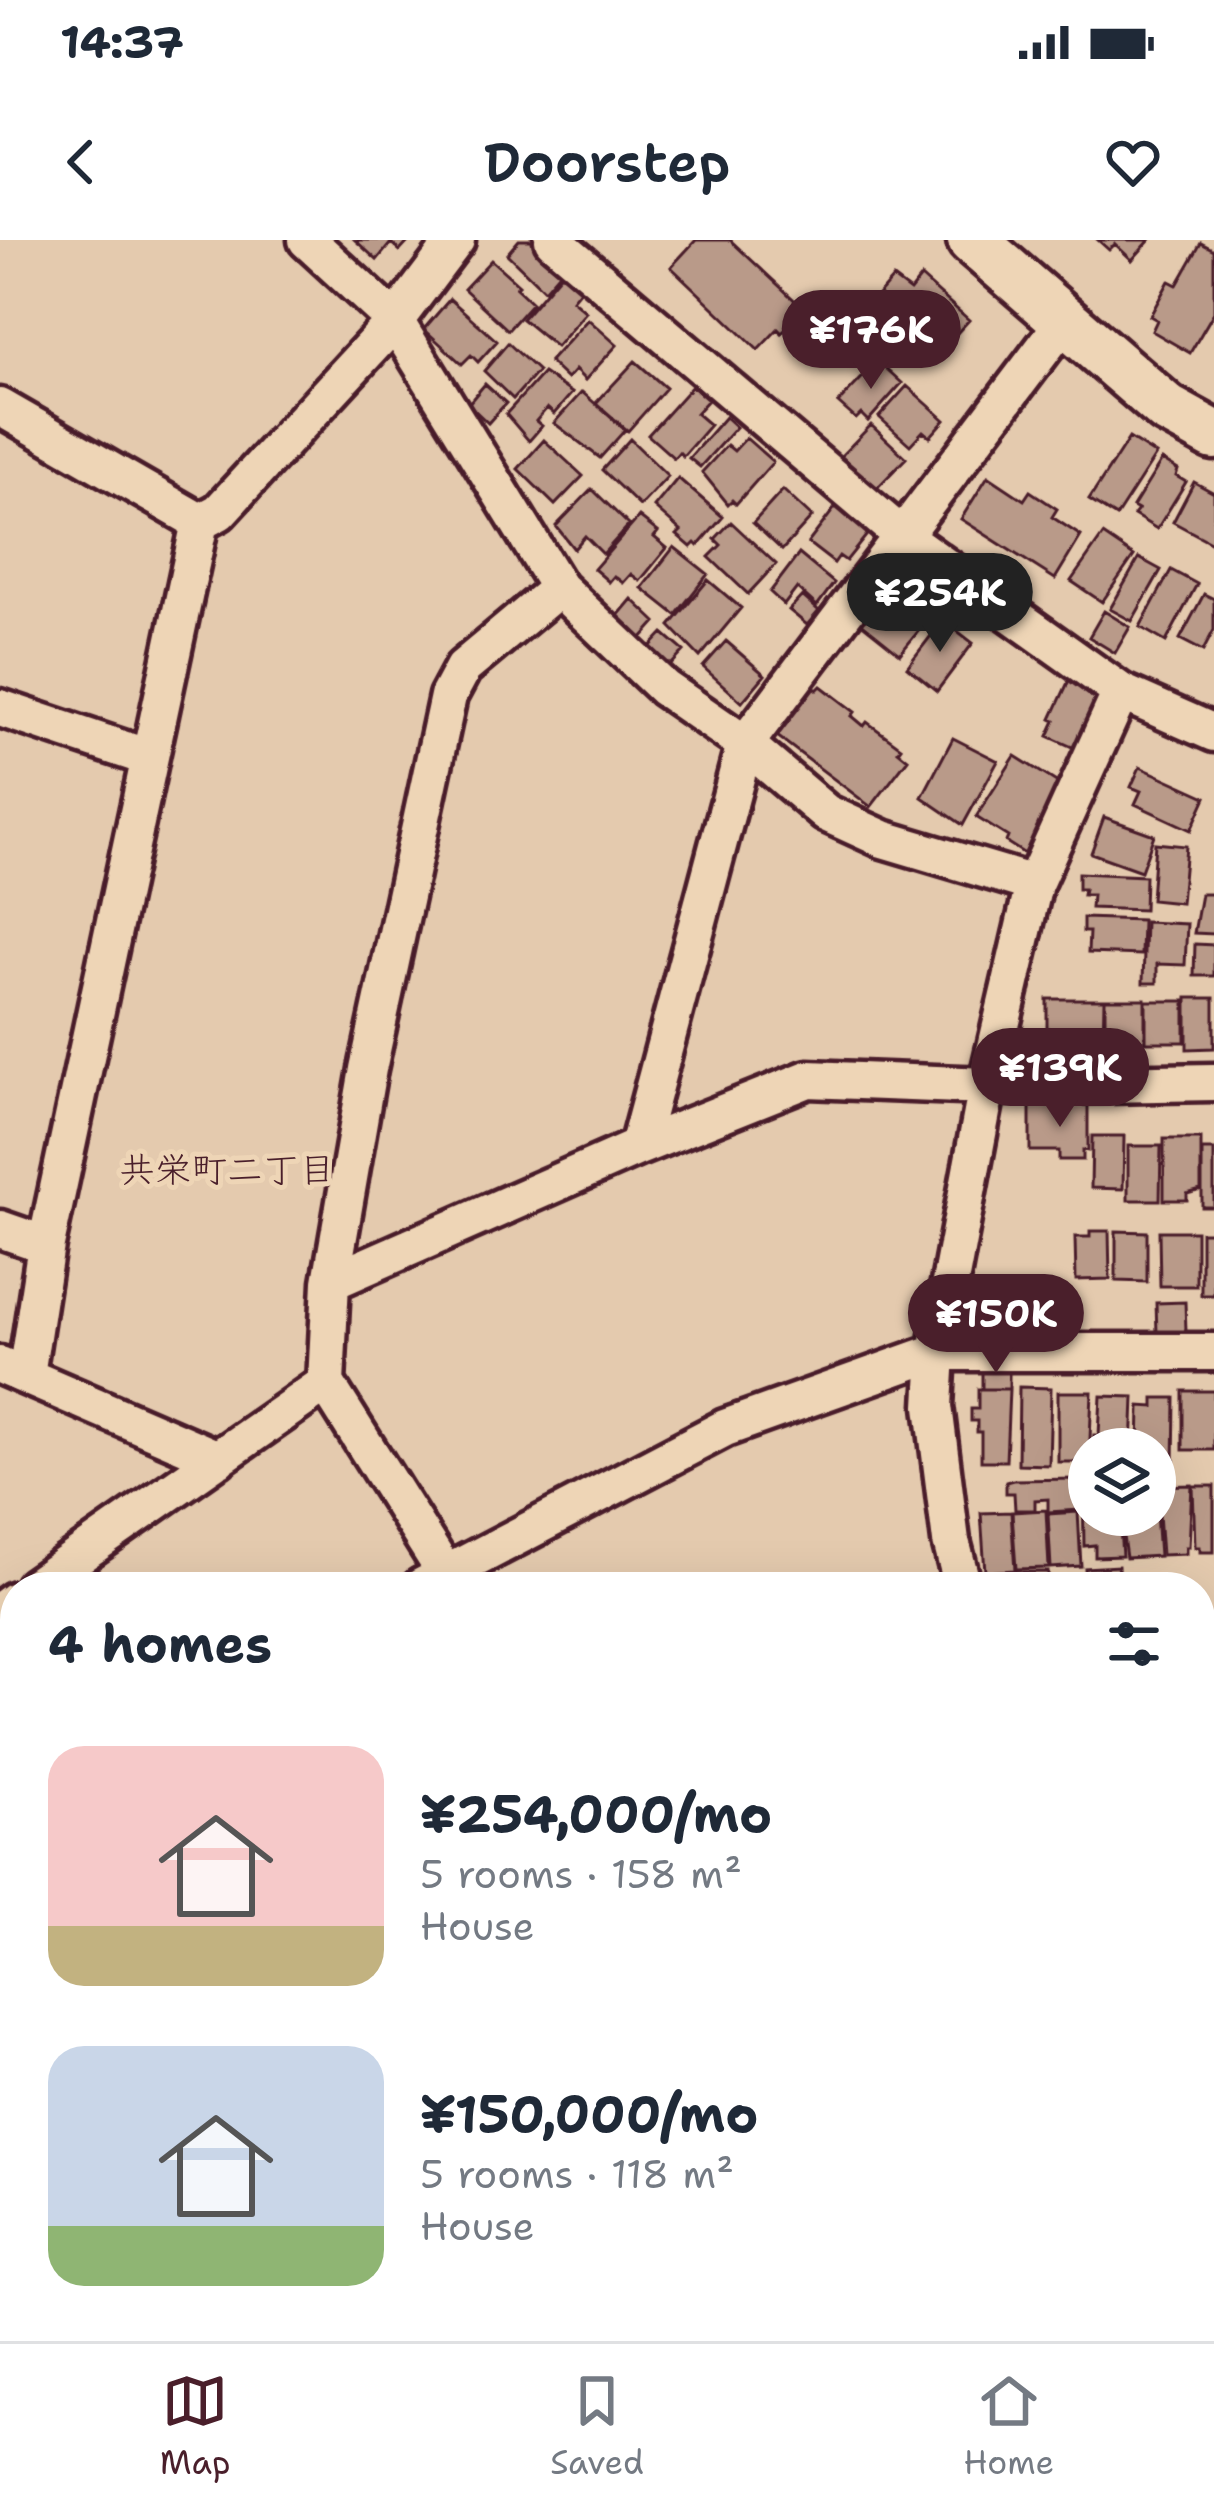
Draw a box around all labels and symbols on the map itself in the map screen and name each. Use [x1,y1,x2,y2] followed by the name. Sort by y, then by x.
[787,290,955,392] pin: ¥176K
[856,553,1024,655] pin: ¥254K
[976,1028,1144,1130] pin: ¥139K
[119,1145,335,1194] district label: 共栄町二丁目
[912,1274,1080,1376] pin: ¥150K

